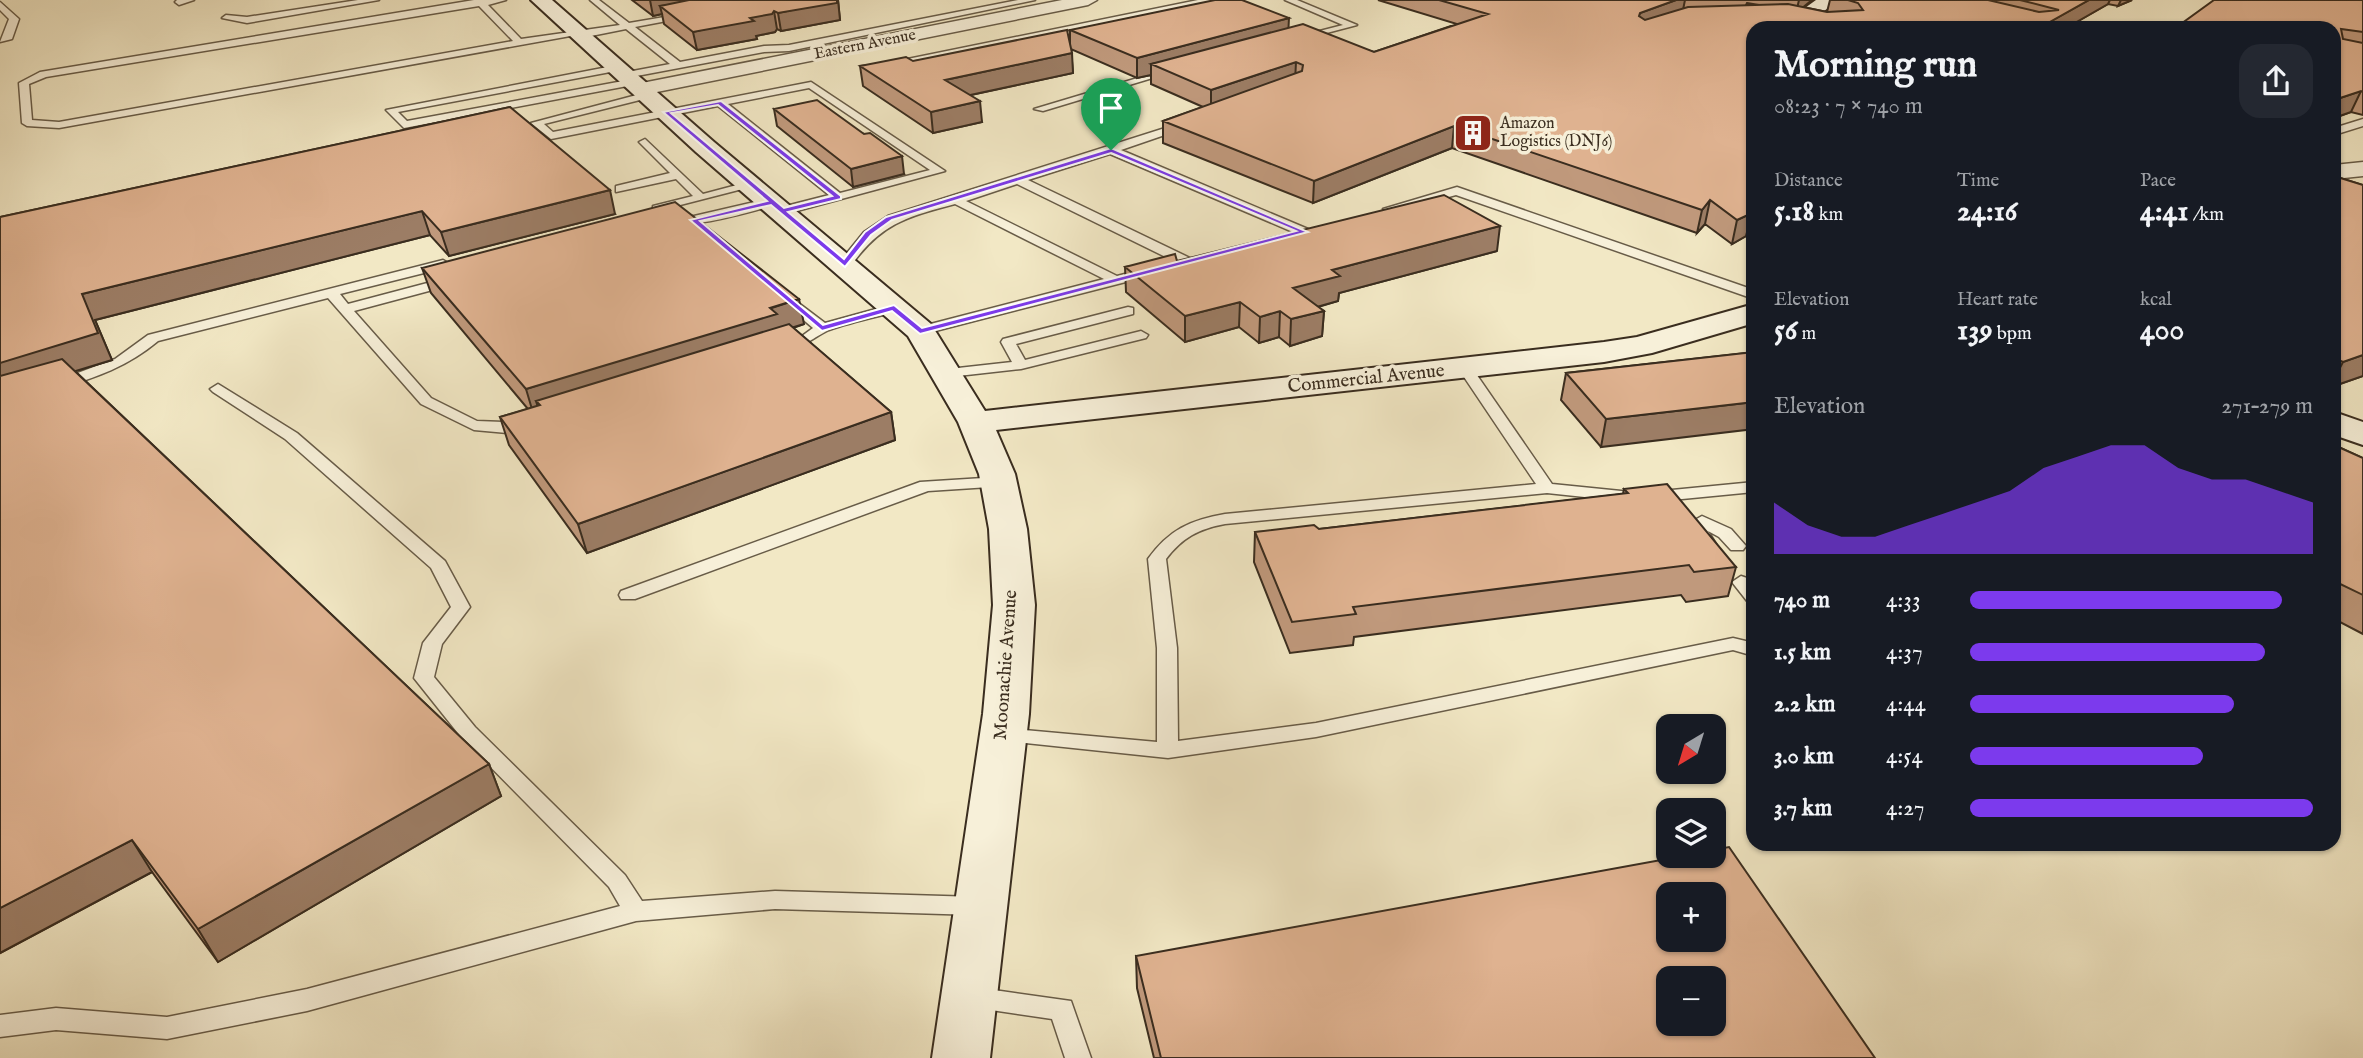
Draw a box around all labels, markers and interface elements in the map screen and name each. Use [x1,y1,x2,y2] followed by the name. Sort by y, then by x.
[812,25,918,65] street label: Eastern Avenue
[1774,42,1977,90] text: Morning run
[2239,44,2313,118] button: share
[1081,78,1141,150] pin
[1092,89,1130,127] icon: arrive
[1774,92,1923,121] text: 08:23 · 7 × 740 m
[1452,112,1494,154] building icon: Amazon Logistics (DNJ6)
[1499,114,1612,152] place label: Amazon Logistics (DNJ6)
[1774,169,1843,193] text: Distance
[1957,169,1999,193] text: Time
[2140,169,2176,193] text: Pace
[1774,193,1814,231] text: 5.18
[1957,193,2018,231] text: 24:16
[2140,193,2189,231] text: 4:41
[1814,203,1843,227] text: km
[2189,203,2224,227] text: /km
[1774,288,1849,312] text: Elevation
[1957,288,2038,312] text: Heart rate
[2140,288,2172,312] text: kcal
[1774,312,1797,350] text: 56
[1957,312,1992,350] text: 139
[2140,312,2184,350] text: 400
[1797,322,1816,346] text: m
[1992,322,2032,346] text: bpm
[1286,359,1446,399] street label: Commercial Avenue
[1774,392,1865,421] text: Elevation
[2221,392,2313,421] text: 271–279 m
[1774,586,1830,615] text: 740 m
[1886,586,1921,615] text: 4:33
[989,589,1023,741] street label: Moonachie Avenue
[1774,638,1831,667] text: 1.5 km
[1886,638,1923,667] text: 4:37
[1774,690,1836,719] text: 2.2 km
[1886,690,1926,719] text: 4:44
[1656,714,1726,784] north arrow
[1656,714,1726,1036] map controls
[1774,742,1834,771] text: 3.0 km
[1886,742,1923,771] text: 4:54
[1774,794,1832,823] text: 3.7 km
[1886,794,1925,823] text: 4:27
[1656,798,1726,868] button: layers
[1656,882,1726,952] button: +
[1656,966,1726,1036] button: −

